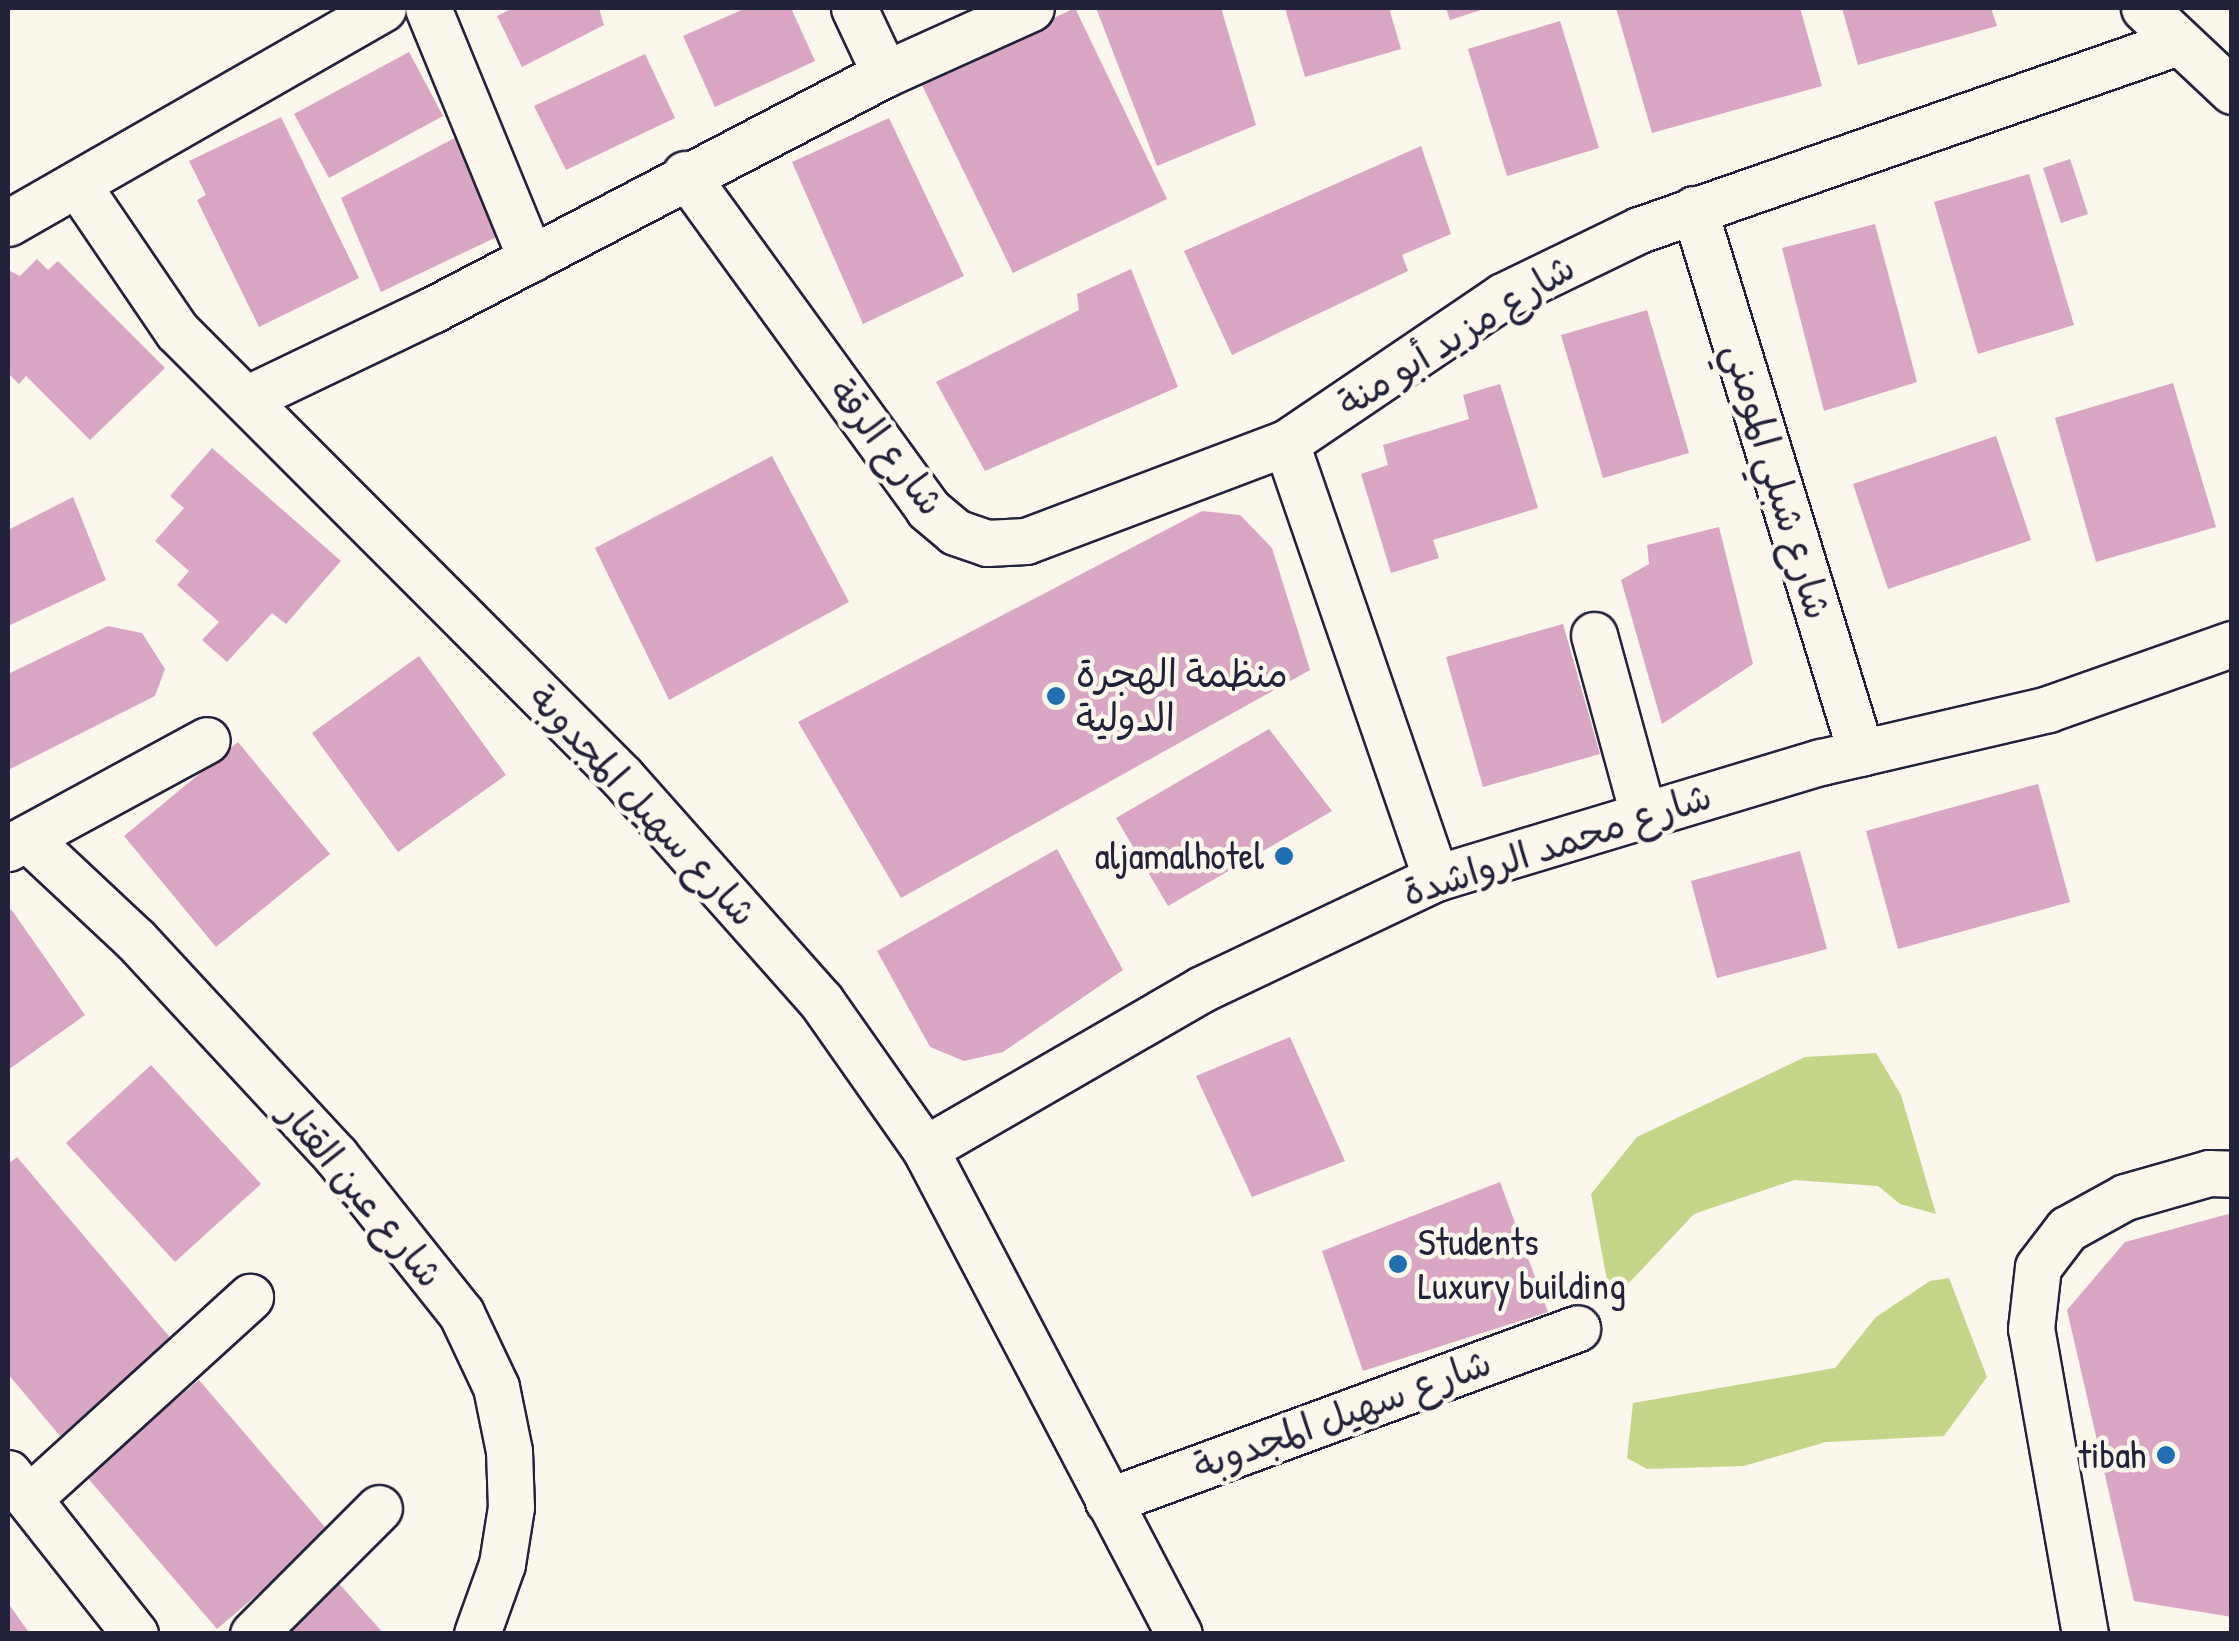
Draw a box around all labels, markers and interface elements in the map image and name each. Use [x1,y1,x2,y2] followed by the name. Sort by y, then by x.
[1329,244,1583,426] street label: شارع مزيد أبو منة
[1714,337,1842,625] street label: شارع شبلي المومني
[820,370,954,524] street label: شارع الرقة
[1076,651,1288,741] place label: منظمة الهجرة الدولية
[519,675,767,935] street label: شارع سهيل المجدوبة
[1045,685,1067,707] marker: منظمة الهجرة الدولية
[1397,773,1717,915] street label: شارع محمد الرواشدة
[1095,833,1264,879] place label: aljamalhotel
[1273,845,1295,867] marker: aljamalhotel
[271,1091,453,1297] street label: شارع عين القتار
[1418,1219,1626,1308] place label: Students Luxury building
[1387,1253,1409,1275] marker: Students Luxury building
[1187,1339,1497,1489] street label: شارع سهيل المجدوبة
[2078,1432,2146,1478] place label: tibah
[2155,1444,2177,1466] marker: tibah

